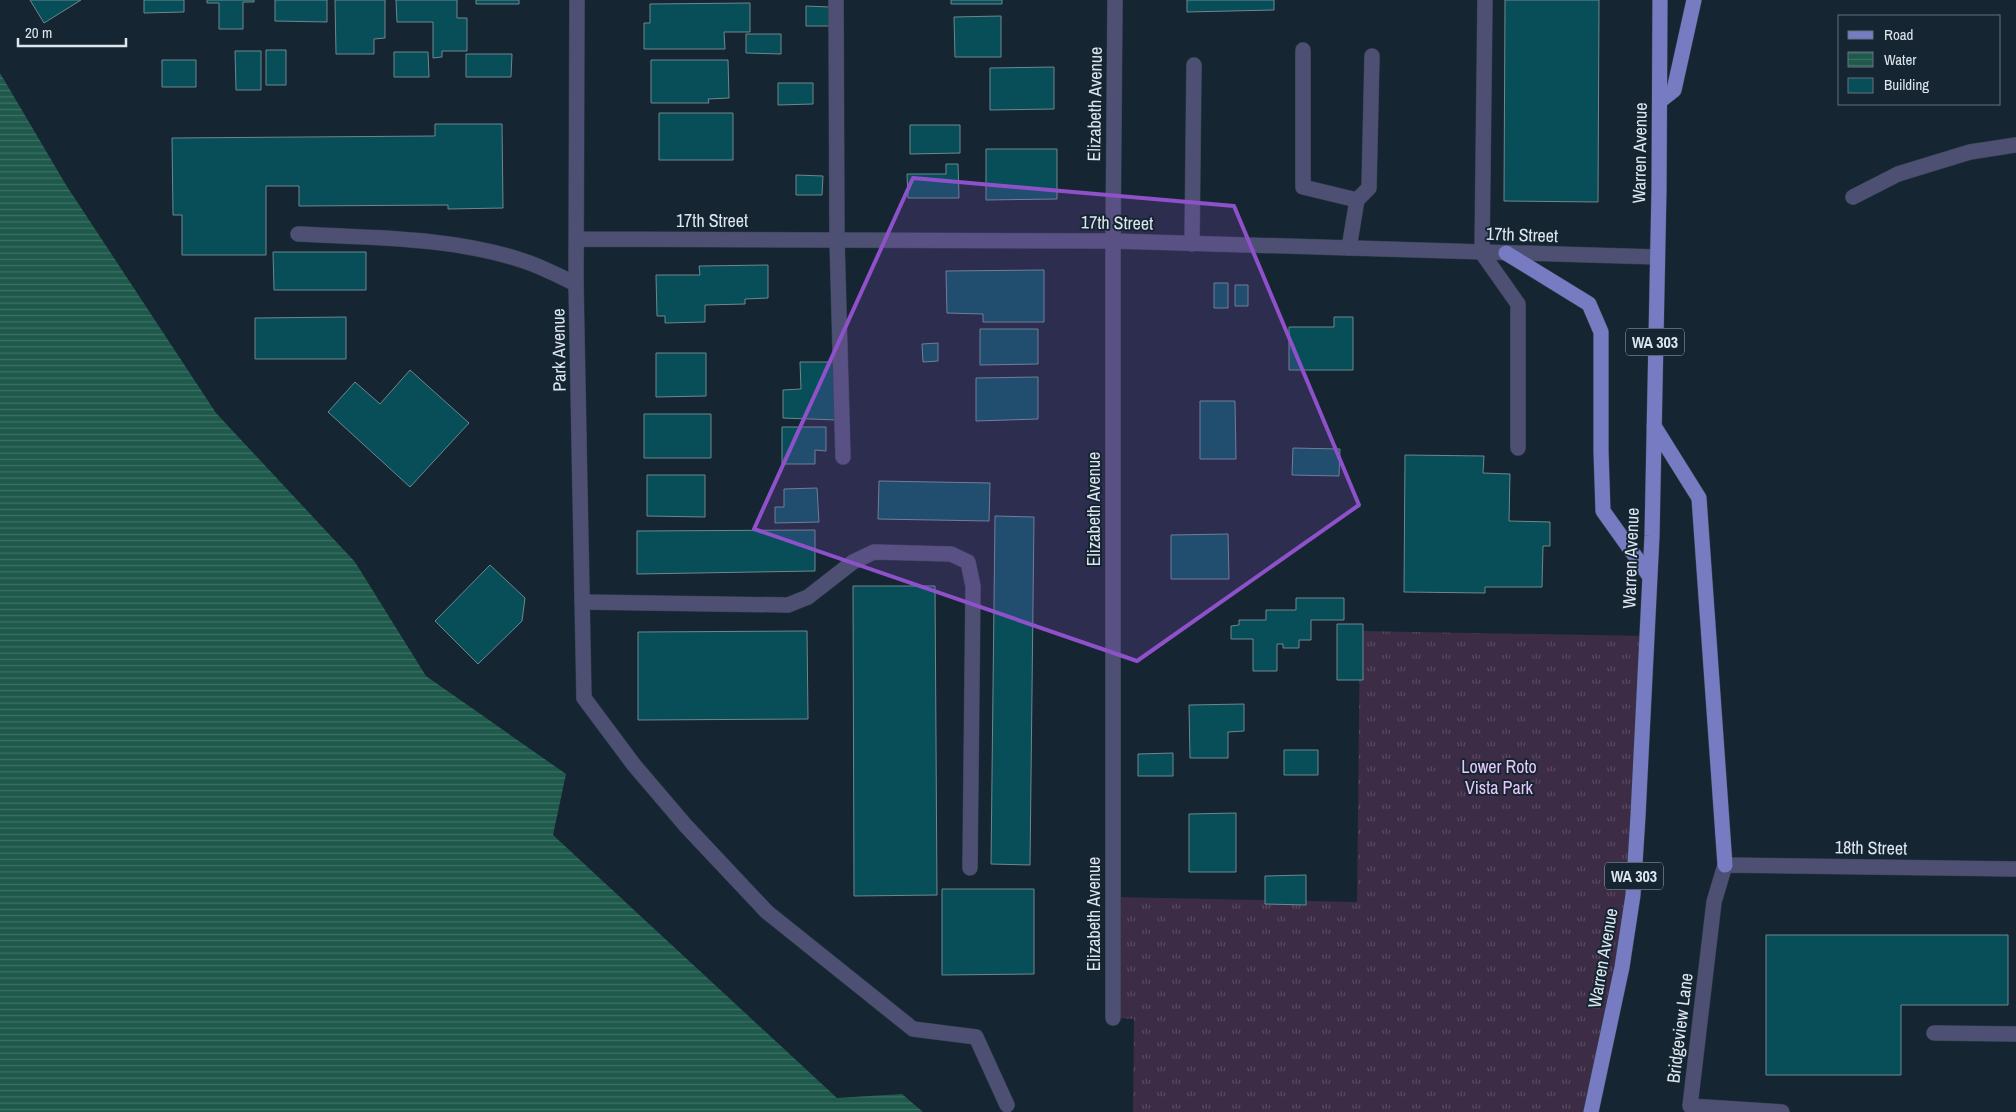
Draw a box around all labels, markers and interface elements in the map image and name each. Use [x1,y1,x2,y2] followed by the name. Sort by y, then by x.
[18,15,125,47] scale bar
[1838,15,2001,105] legend
[25,22,52,43] text: 20 m
[1884,24,1913,45] text: Road
[1081,46,1108,162] street label: Elizabeth Avenue
[1884,49,1916,70] text: Water
[1884,74,1929,95] text: Building
[1626,102,1653,204] street label: Warren Avenue
[676,208,748,233] street label: 17th Street
[1081,209,1153,236] street label: 17th Street
[1485,221,1559,248] street label: 17th Street
[545,308,572,392] street label: Park Avenue
[1626,328,1684,356] road number: WA 303
[1081,452,1106,566] street label: Elizabeth Avenue
[1616,507,1645,609] street label: Warren Avenue
[1461,754,1537,800] park label: Lower Roto Vista Park
[1835,834,1907,861] street label: 18th Street
[1081,857,1106,971] street label: Elizabeth Avenue
[1605,862,1663,889] road number: WA 303
[1581,906,1624,1010] street label: Warren Avenue
[1660,971,1699,1084] street label: Bridgeview Lane

